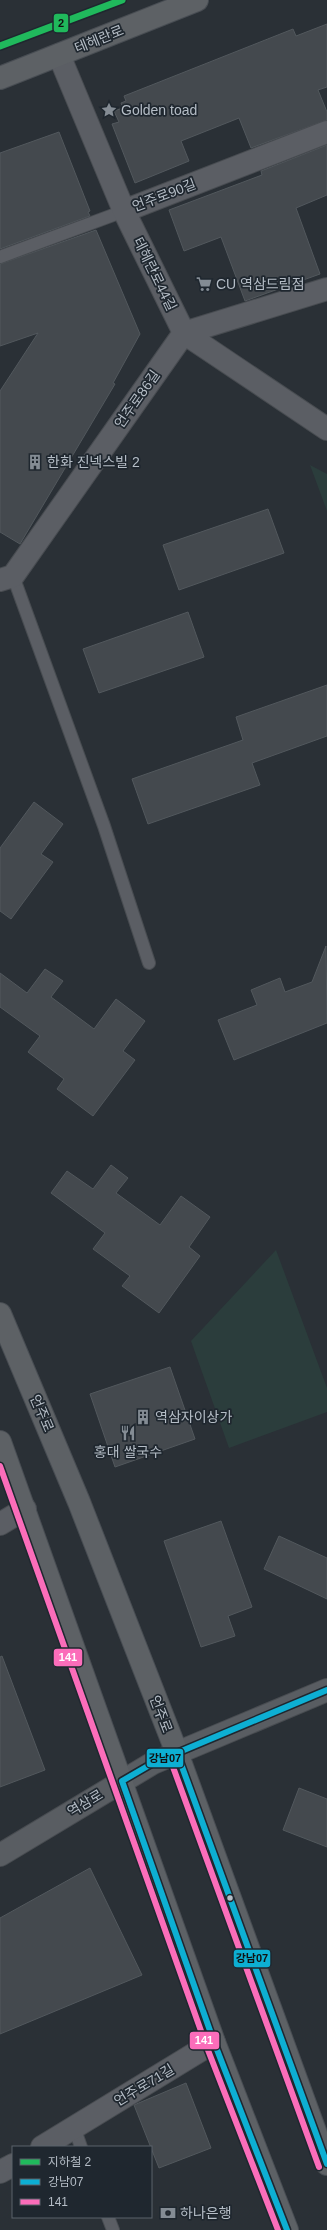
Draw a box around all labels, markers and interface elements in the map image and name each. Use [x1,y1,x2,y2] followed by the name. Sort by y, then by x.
[53,13,69,33] line badge: 2
[58,17,64,29] text: 2
[72,22,126,56] street label: 테헤란로
[100,101,118,119] place icon: Golden toad
[121,102,197,118] place label: Golden toad
[130,176,198,214] street label: 언주로90길
[130,235,180,313] street label: 테헤란로44길
[195,275,213,293] supermarket icon: CU 역삼드림점
[216,276,305,292] place label: CU 역삼드림점
[111,367,163,431] street label: 언주로86길
[26,453,44,471] building icon: 한화 진넥스빌 2
[47,454,140,470] place label: 한화 진넥스빌 2
[27,1392,57,1434] street label: 언주로
[134,1408,152,1426] building icon: 역삼자이상가
[155,1409,232,1425] place label: 역삼자이상가
[119,1424,137,1442] restaurant icon: 홍대 쌀국수
[94,1444,162,1460] place label: 홍대 쌀국수
[53,1648,83,1667] line badge: 141
[59,1651,77,1663] text: 141
[147,1693,175,1735] street label: 언주로
[146,1748,184,1768] line badge: 강남07
[149,1752,181,1764] text: 강남07
[64,1786,106,1820] street label: 역삼로
[225,1893,235,1903] unlabelled marker
[233,1949,271,1968] line badge: 강남07
[236,1952,268,1964] text: 강남07
[189,2031,220,2050] line badge: 141
[195,2034,213,2046] text: 141
[111,2061,177,2109] street label: 언주로71길
[12,2146,152,2218] legend
[48,2155,91,2169] text: 지하철 2
[48,2175,84,2189] text: 강남07
[48,2195,68,2209] text: 141
[159,2204,177,2222] bank icon: 하나은행
[180,2205,232,2221] place label: 하나은행

